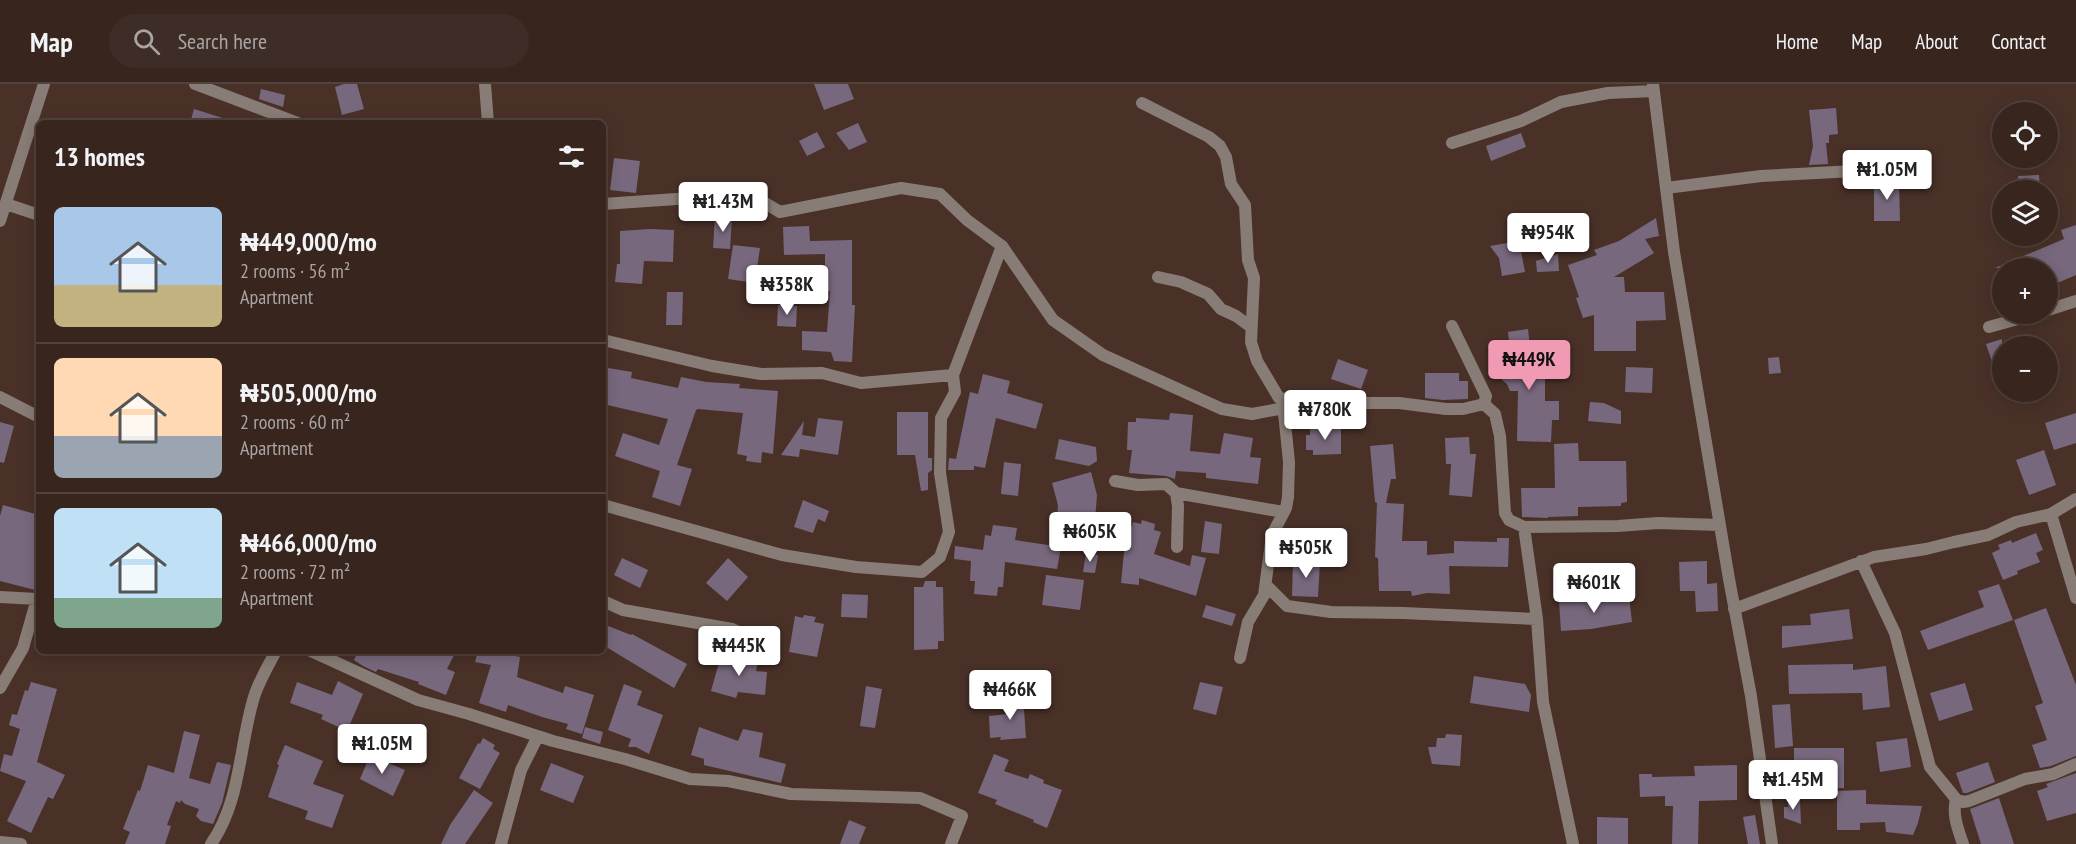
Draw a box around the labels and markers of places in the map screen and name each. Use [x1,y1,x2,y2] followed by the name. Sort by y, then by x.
[1838,150,1936,201] pin: ₦1.05M
[674,182,772,233] pin: ₦1.43M
[1506,213,1590,264] pin: ₦954K
[745,265,829,316] pin: ₦358K
[1487,340,1571,391] pin: ₦449K
[1283,390,1367,441] pin: ₦780K
[1048,512,1132,563] pin: ₦605K
[1264,528,1348,579] pin: ₦505K
[1552,563,1636,614] pin: ₦601K
[697,626,781,677] pin: ₦445K
[968,670,1052,721] pin: ₦466K
[333,724,431,775] pin: ₦1.05M
[1744,760,1842,811] pin: ₦1.45M

